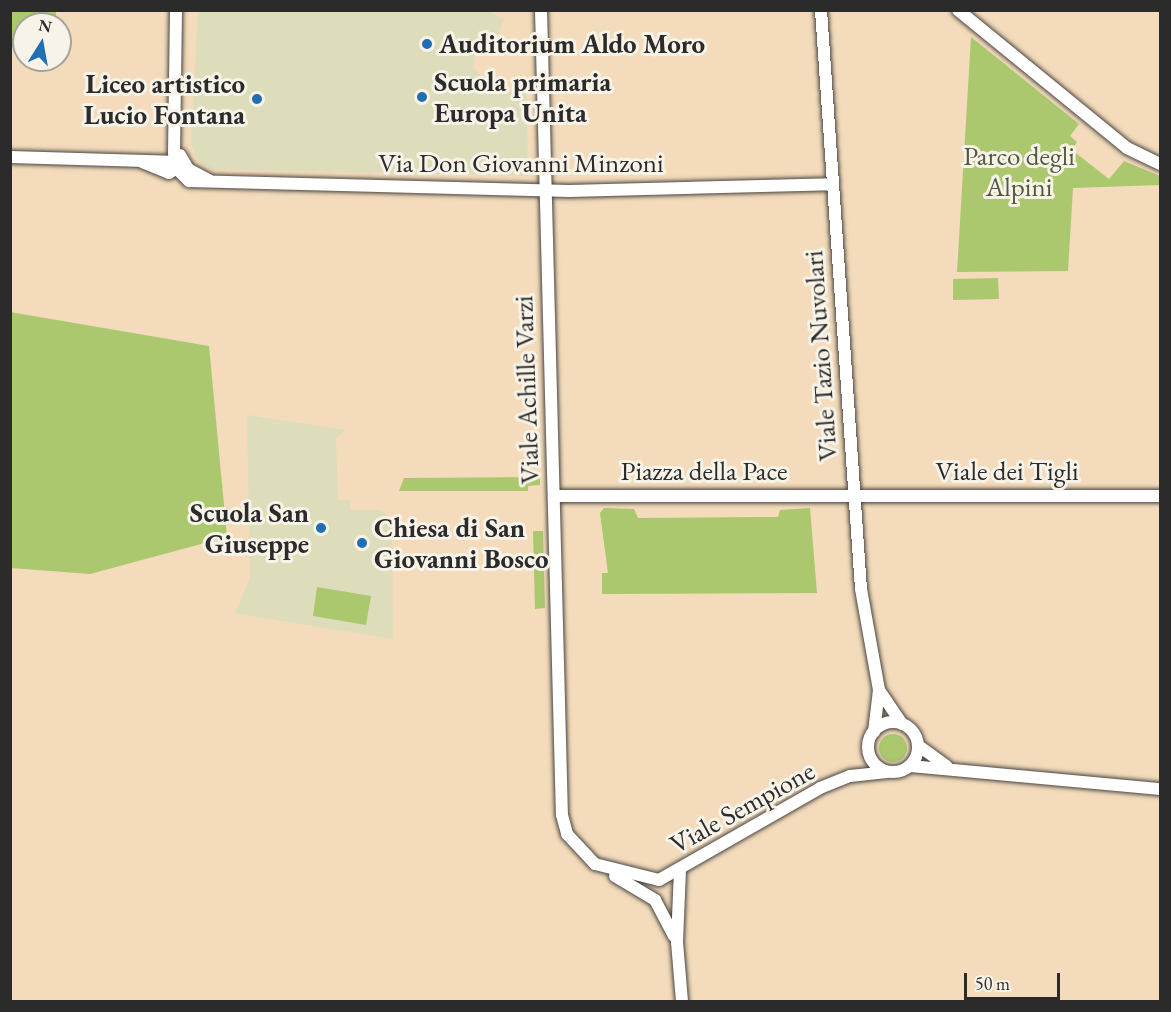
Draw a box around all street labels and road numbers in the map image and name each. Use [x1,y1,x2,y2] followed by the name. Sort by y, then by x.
[378,147,664,179] street label: Via Don Giovanni Minzoni
[796,250,844,462] street label: Viale Tazio Nuvolari
[507,295,545,485] street label: Viale Achille Varzi
[621,455,787,487] street label: Piazza della Pace
[935,455,1079,487] street label: Viale dei Tigli
[664,754,820,860] street label: Viale Sempione

